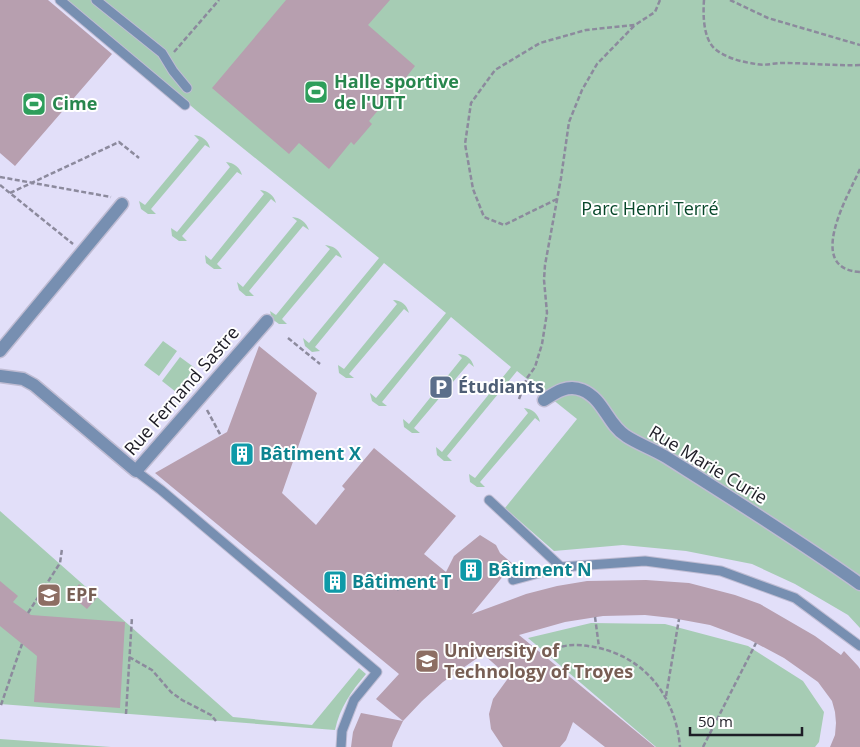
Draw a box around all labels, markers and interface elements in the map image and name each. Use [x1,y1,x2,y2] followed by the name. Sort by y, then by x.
[334,69,459,114] place label: Halle sportive de l'UTT
[303,79,329,105] sports icon: Halle sportive de l'UTT
[21,91,47,117] sports icon: Cime
[52,91,97,115] place label: Cime
[581,196,719,220] park label: Parc Henri Terré
[118,321,244,460] street label: Rue Fernand Sastre
[428,374,454,400] parking icon: Étudiants
[458,374,544,398] place label: Étudiants
[645,419,772,509] street label: Rue Marie Curie
[229,441,255,467] building icon: Bâtiment X
[260,441,361,465] place label: Bâtiment X
[458,557,484,583] building icon: Bâtiment N
[488,557,592,581] place label: Bâtiment N
[322,569,348,595] building icon: Bâtiment T
[352,569,452,593] place label: Bâtiment T
[36,582,62,608] school or university icon: EPF
[66,582,97,606] place label: EPF
[444,638,633,683] place label: University of Technology of Troyes
[414,648,440,674] school or university icon: University of Technology of Troyes
[690,704,802,736] scale bar
[698,711,733,731] text: 50 m

